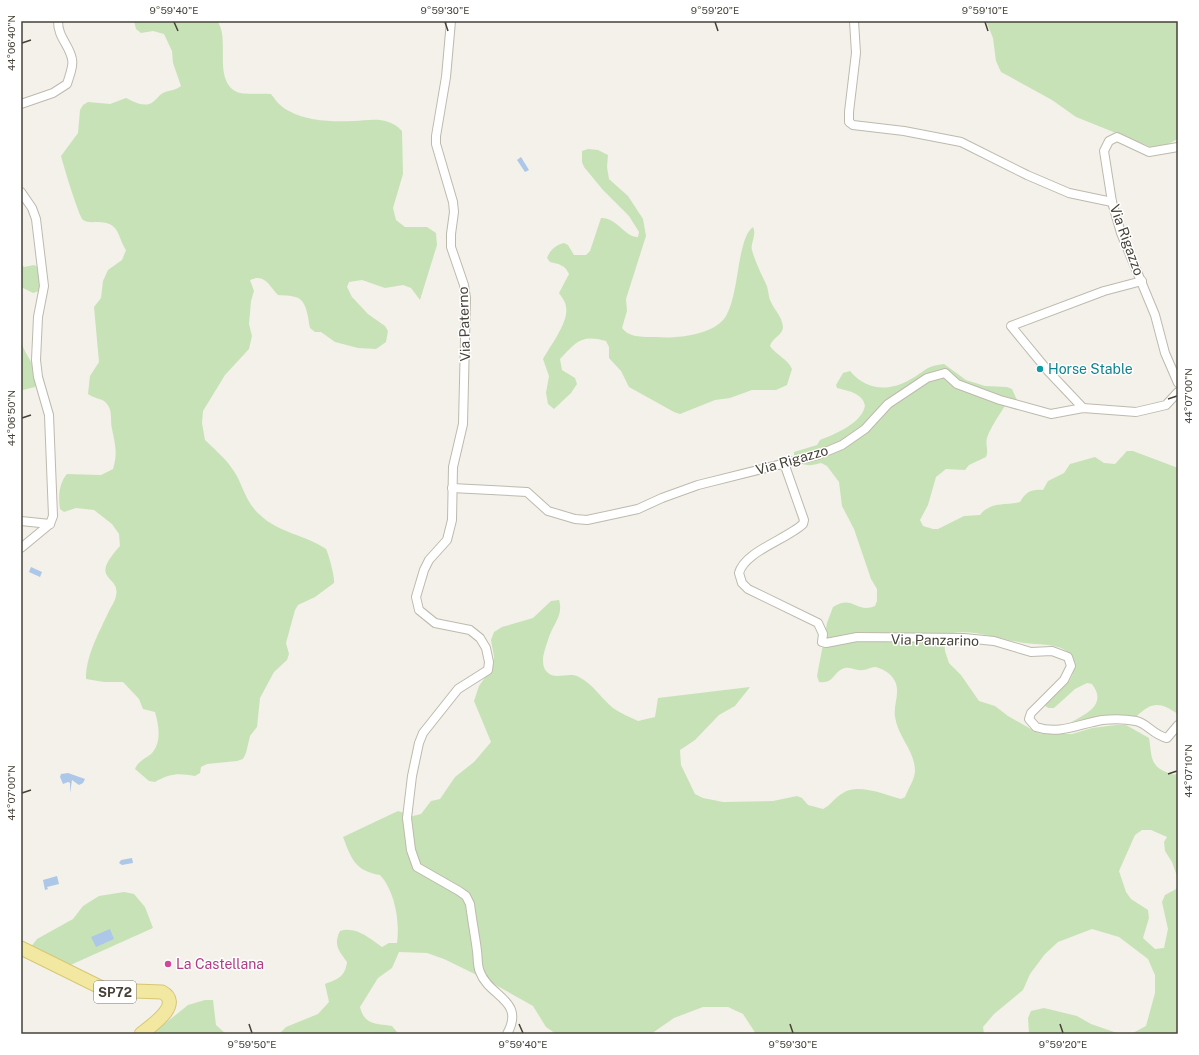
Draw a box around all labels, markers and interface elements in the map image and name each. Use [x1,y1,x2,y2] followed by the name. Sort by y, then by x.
[150,4,198,16] text: 9°59'40"E
[421,4,469,16] text: 9°59'30"E
[691,4,739,16] text: 9°59'20"E
[962,4,1008,16] text: 9°59'10"E
[5,15,17,71] text: 44°06'40"N
[1107,202,1147,278] street label: Via Rigazzo
[455,286,473,362] street label: Via Paterno
[1048,361,1133,377] place label: Horse Stable
[1035,364,1045,374] marker: Horse Stable
[1182,368,1194,424] text: 44°07'00"N
[5,390,17,446] text: 44°06'50"N
[754,442,830,478] street label: Via Rigazzo
[891,631,979,649] street label: Via Panzarino
[1182,744,1194,798] text: 44°07'10"N
[5,765,17,821] text: 44°07'00"N
[176,956,264,972] place label: La Castellana
[163,959,173,969] marker: La Castellana
[94,981,136,1003] road number: SP72
[228,1038,277,1050] text: 9°59'50"E
[499,1038,547,1050] text: 9°59'40"E
[769,1038,817,1050] text: 9°59'30"E
[1039,1038,1087,1050] text: 9°59'20"E

